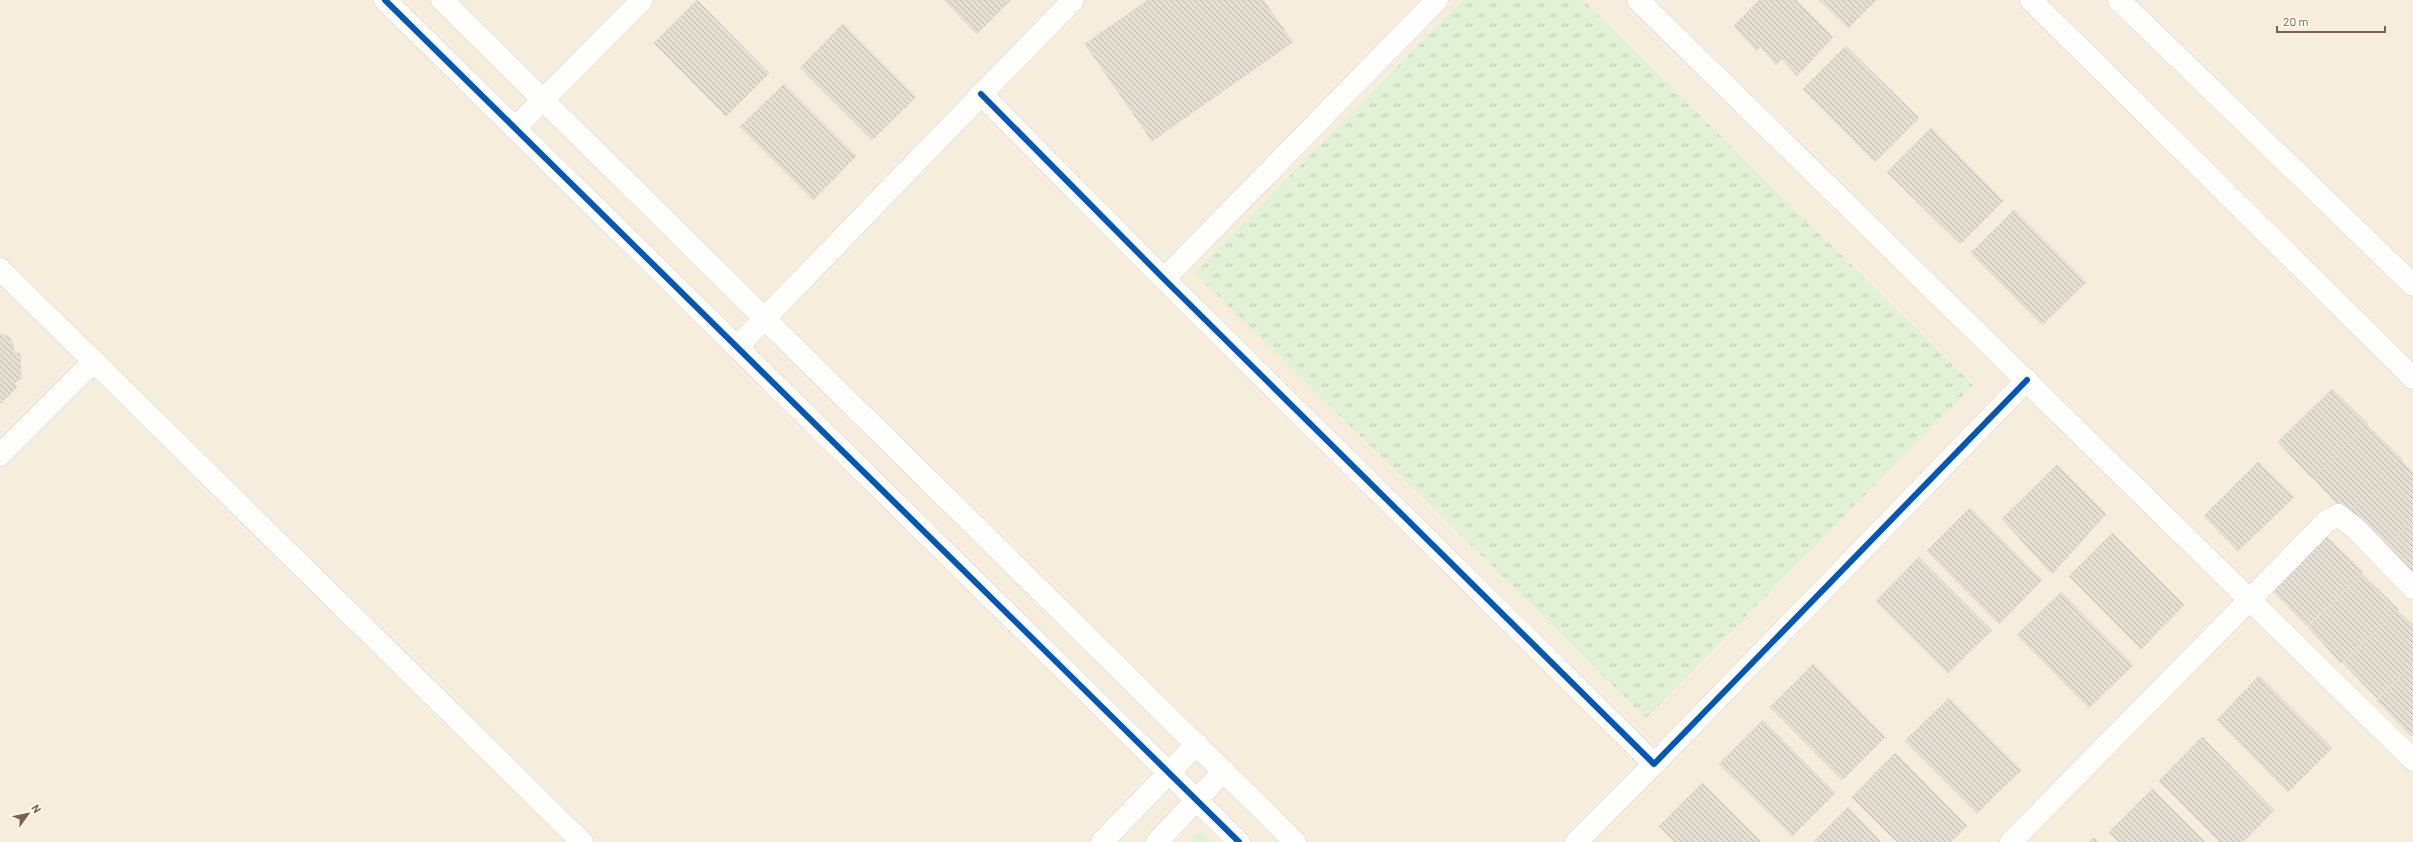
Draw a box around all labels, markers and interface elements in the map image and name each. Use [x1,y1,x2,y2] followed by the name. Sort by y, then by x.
[2277,8,2385,34] scale bar
[2283,14,2309,28] text: 20 m
[8,794,48,834] north arrow
[29,802,44,815] text: N

